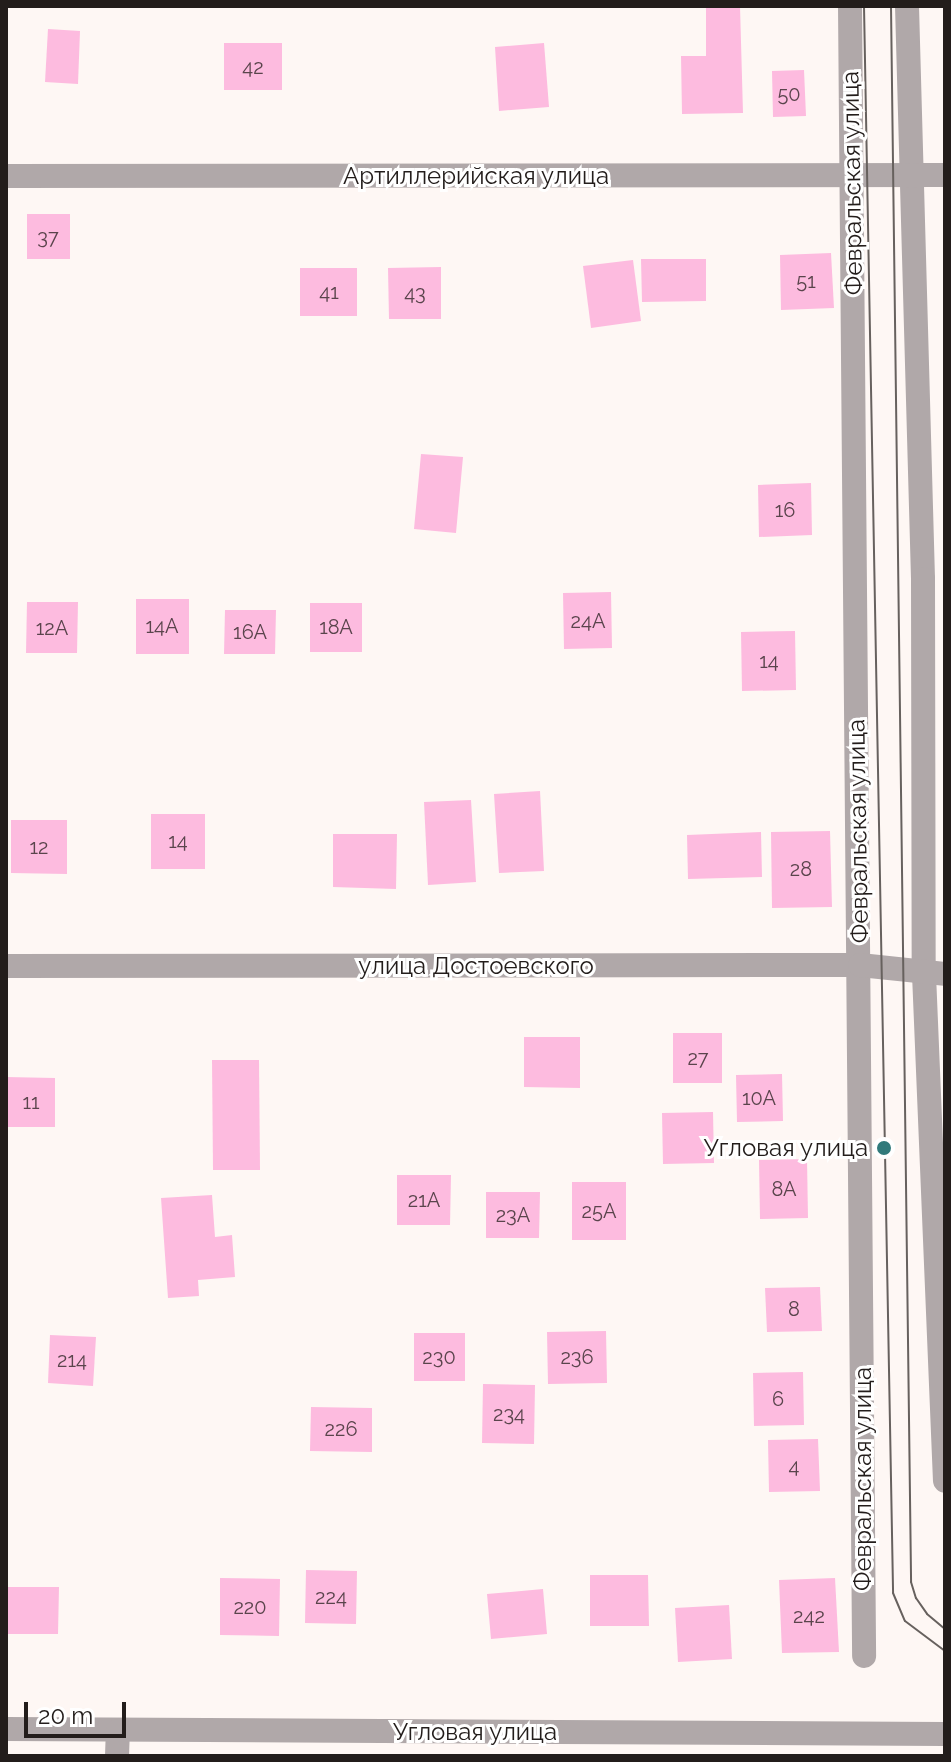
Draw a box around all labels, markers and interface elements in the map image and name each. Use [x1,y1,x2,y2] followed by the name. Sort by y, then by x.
[242,55,264,79] house number: 42
[836,70,868,296] street label: Февральская улица
[777,82,801,106] house number: 50
[343,162,609,190] street label: Артиллерийская улица
[37,225,59,249] house number: 37
[796,269,816,293] house number: 51
[319,280,339,304] house number: 41
[404,281,426,305] house number: 43
[775,498,795,522] house number: 16
[571,609,605,633] house number: 24А
[146,614,178,638] house number: 14А
[319,615,353,639] house number: 18А
[36,616,68,640] house number: 12А
[233,620,267,644] house number: 16А
[759,649,779,673] house number: 14
[842,718,874,944] street label: Февральская улица
[168,829,188,853] house number: 14
[30,835,48,859] house number: 12
[790,857,812,881] house number: 28
[358,952,594,980] street label: улица Достоевского
[687,1046,709,1070] house number: 27
[742,1086,776,1110] house number: 10А
[22,1090,40,1114] house number: 11
[703,1134,868,1162] place label: Угловая улица
[875,1139,893,1157] marker: Угловая улица
[771,1177,797,1201] house number: 8А
[408,1188,440,1212] house number: 21А
[582,1199,616,1223] house number: 25А
[496,1203,530,1227] house number: 23А
[788,1297,800,1321] house number: 8
[422,1345,456,1369] house number: 230
[560,1345,594,1369] house number: 236
[57,1348,87,1372] house number: 214
[849,1367,877,1591] street label: Февральская улица
[772,1387,784,1411] house number: 6
[493,1402,525,1426] house number: 234
[325,1417,357,1441] house number: 226
[789,1454,799,1478] house number: 4
[315,1585,347,1609] house number: 224
[233,1595,267,1619] house number: 220
[793,1604,825,1628] house number: 242
[28,1686,130,1736] scale bar
[38,1701,93,1730] text: 20 m
[393,1718,557,1746] street label: Угловая улица

